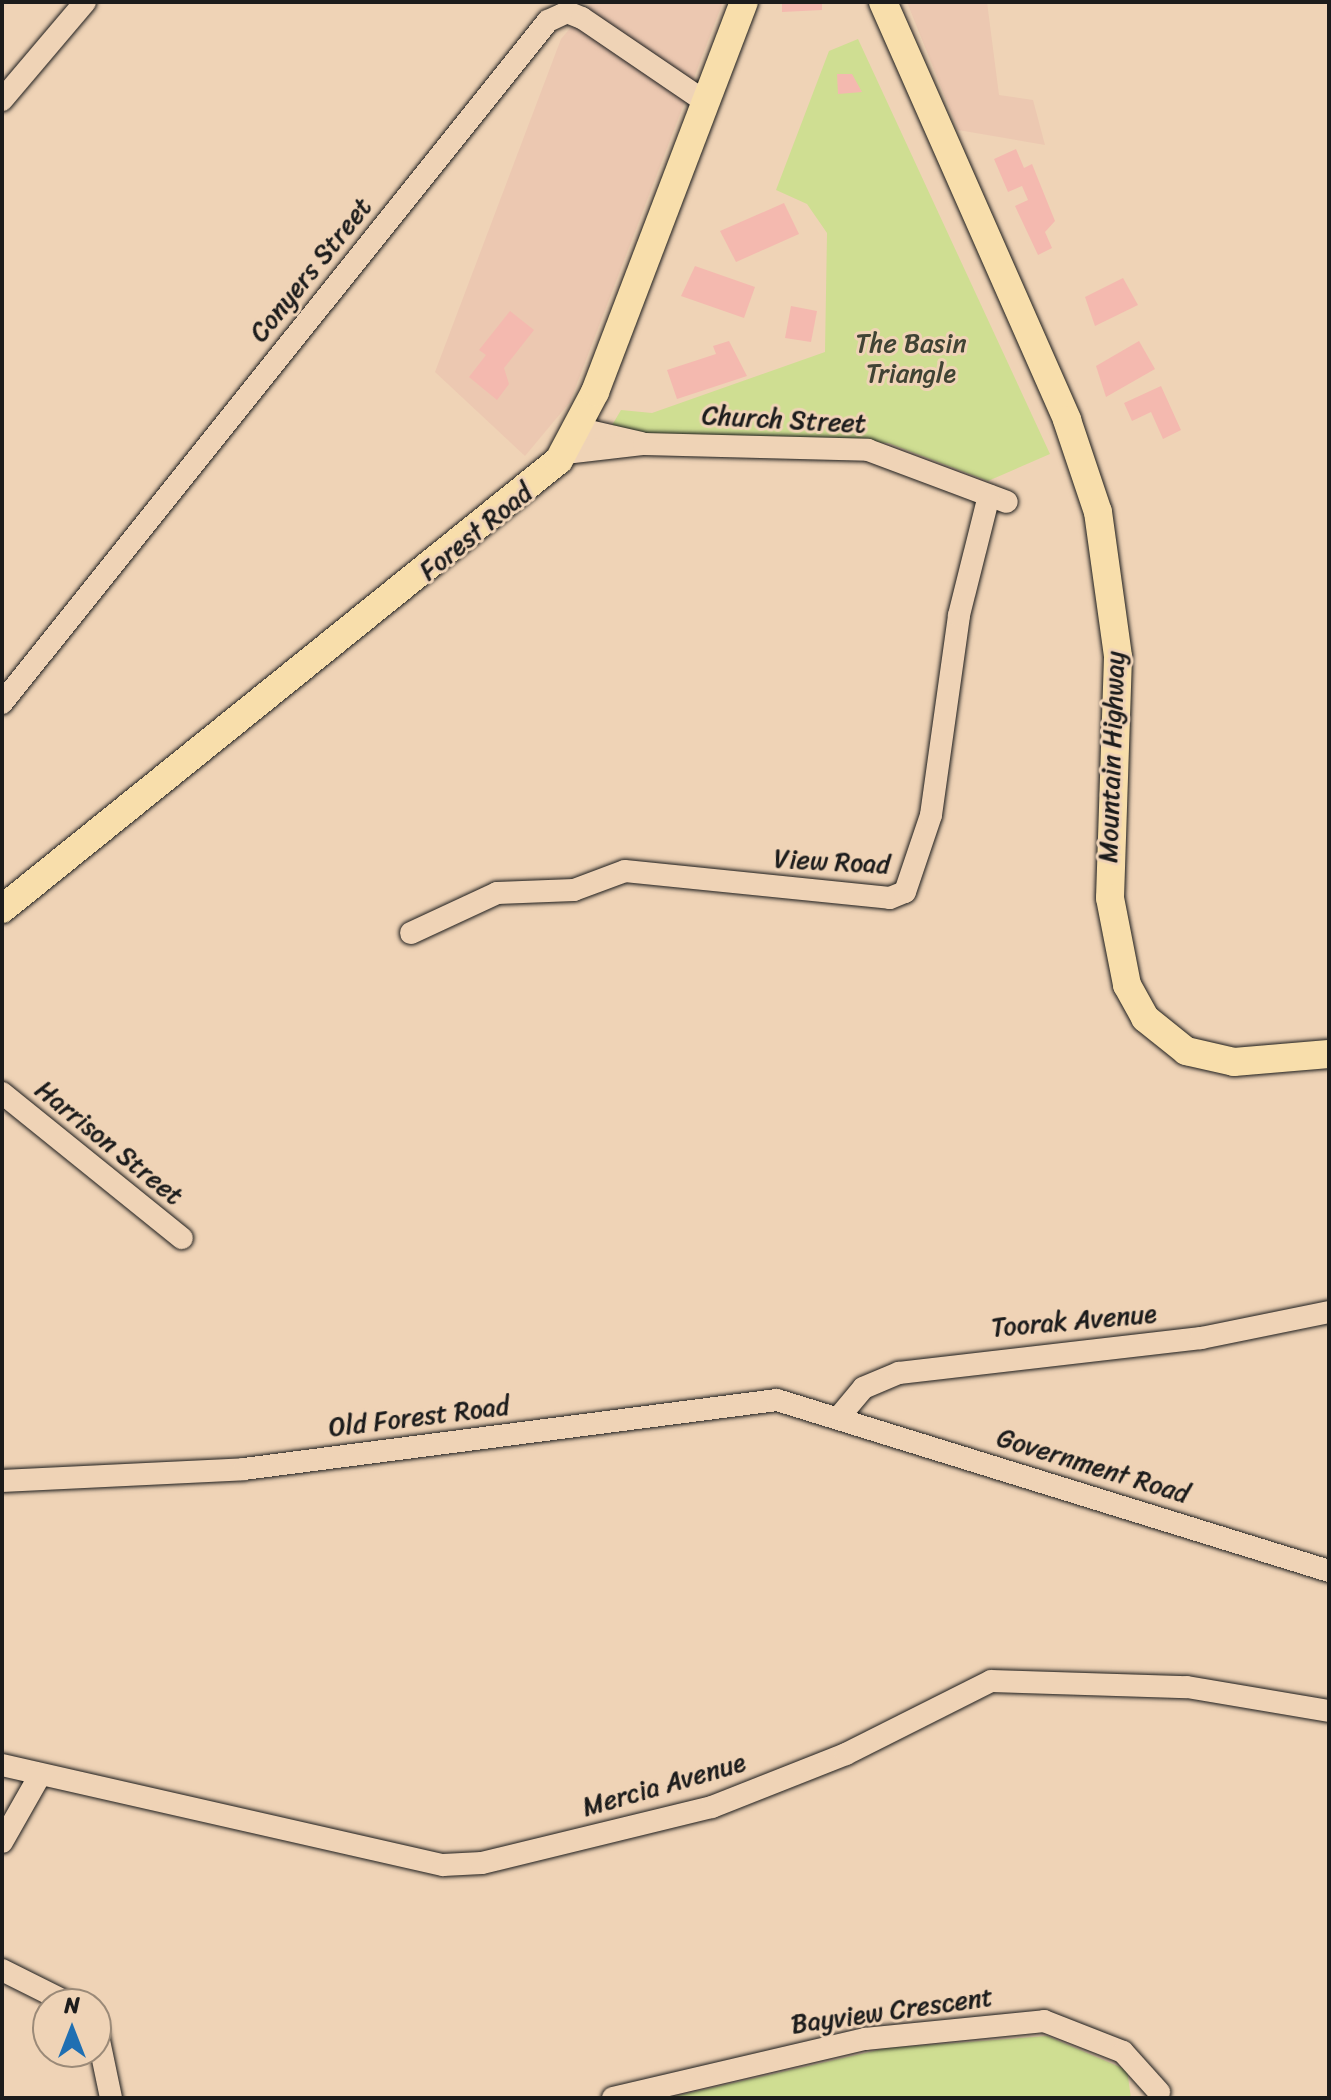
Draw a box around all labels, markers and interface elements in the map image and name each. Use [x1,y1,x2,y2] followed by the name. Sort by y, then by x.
[244,192,378,348] street label: Conyers Street
[856,328,966,390] park label: The Basin Triangle
[702,400,866,440] street label: Church Street
[413,477,539,587] street label: Forest Road
[1093,651,1131,863] street label: Mountain Highway
[773,843,891,881] street label: View Road
[29,1074,189,1212] street label: Harrison Street
[990,1298,1158,1344] street label: Toorak Avenue
[327,1390,511,1444] street label: Old Forest Road
[993,1422,1193,1510] street label: Government Road
[579,1747,749,1823] street label: Mercia Avenue
[789,1981,995,2041] street label: Bayview Crescent
[64,1986,80,2025] text: N
[32,1988,112,2068] north arrow

